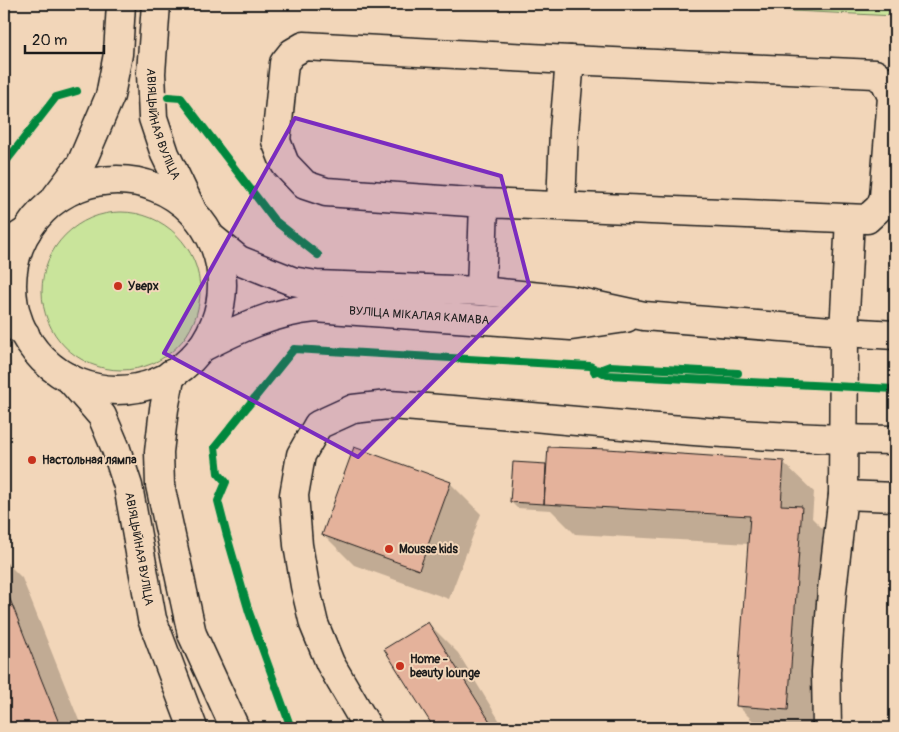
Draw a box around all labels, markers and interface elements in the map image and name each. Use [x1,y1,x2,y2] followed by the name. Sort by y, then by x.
[25,22,104,54] scale bar
[32,31,67,50] text: 20 m
[143,68,184,182] street label: АВІЯЦЫЙНАЯ ВУЛІЦА
[128,279,159,294] place label: Уверх
[112,280,124,292] marker: Уверх
[349,303,490,328] street label: ВУЛІЦА МІКАЛАЯ КАМАВА
[42,453,137,468] place label: Настольная лямпа
[26,454,38,466] marker: Настольная лямпа
[122,491,157,607] street label: АВІЯЦЫЙНАЯ ВУЛІЦА
[399,542,458,557] place label: Mousse kids
[383,543,395,555] marker: Mousse kids
[410,652,481,681] place label: Home - beauty lounge
[394,660,406,672] marker: Home - beauty lounge

